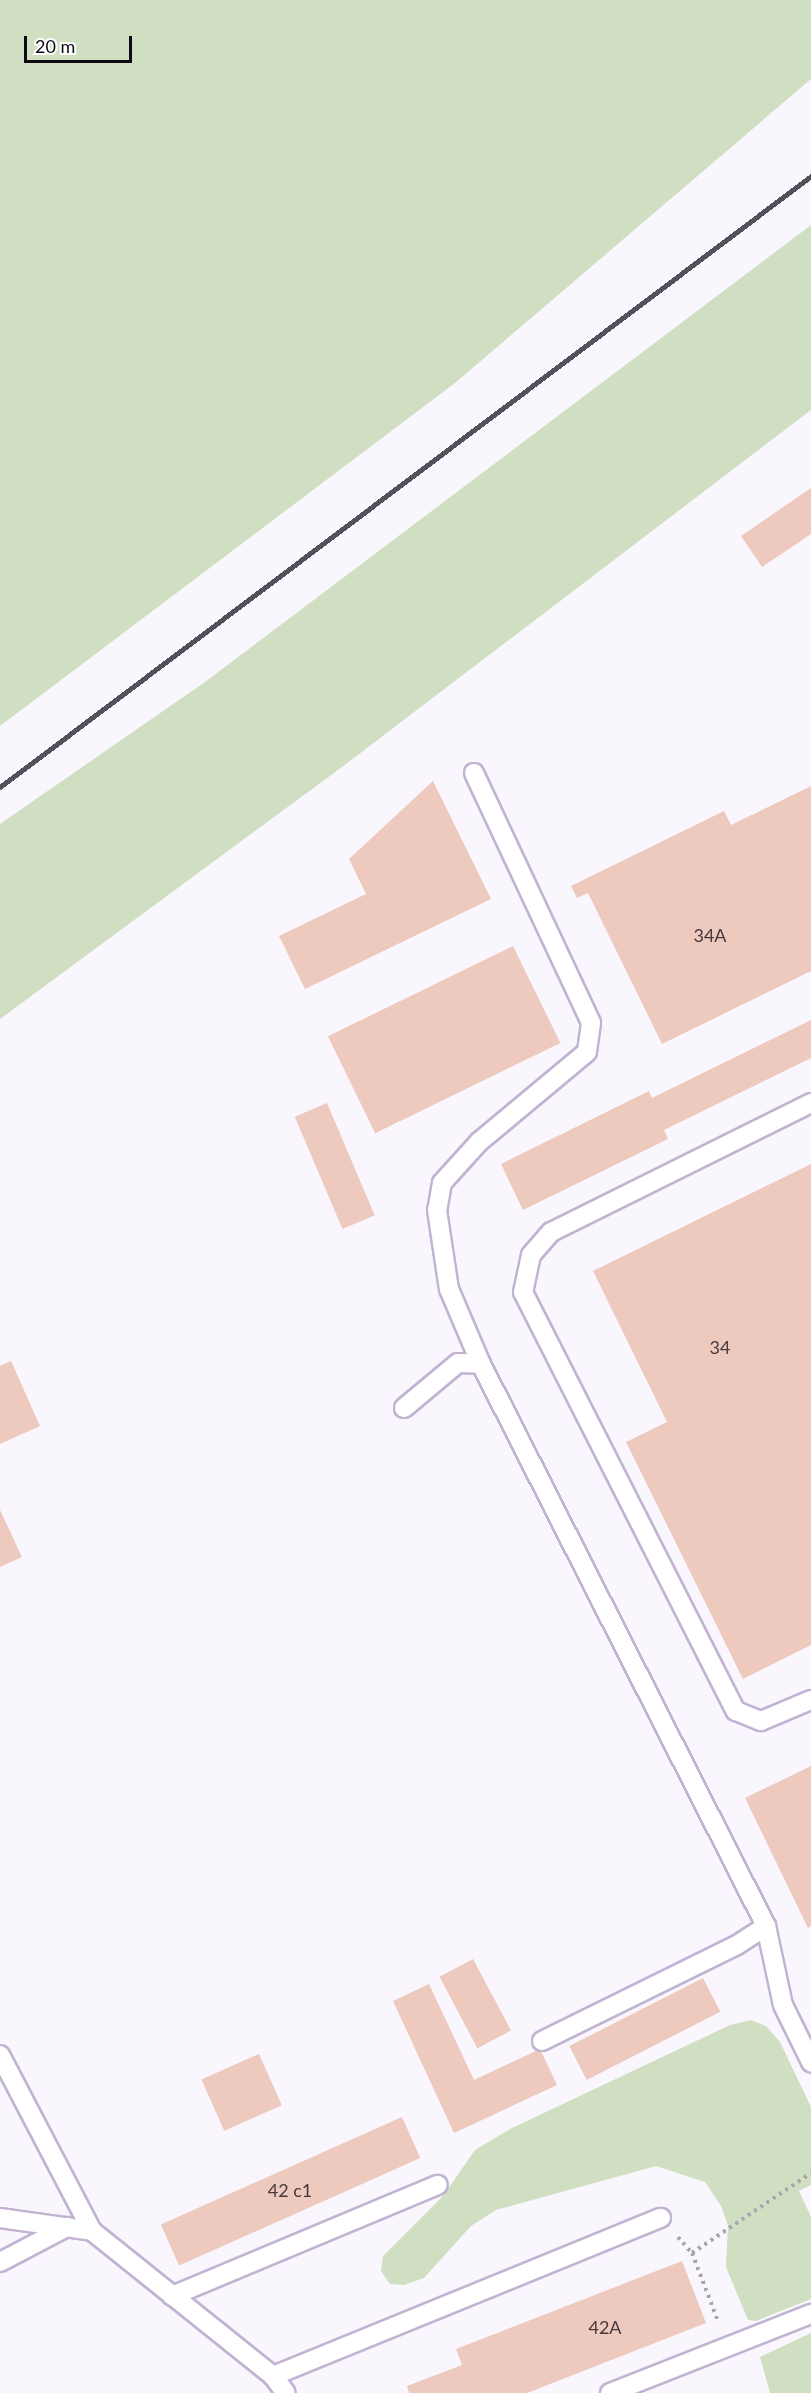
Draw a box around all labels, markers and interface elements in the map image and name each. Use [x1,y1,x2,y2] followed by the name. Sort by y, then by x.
[27,24,135,62] scale bar
[35,35,75,57] text: 20 m
[693,924,727,946] house number: 34А
[710,1336,730,1358] house number: 34
[268,2179,312,2201] house number: 42 с1
[588,2316,622,2338] house number: 42А

